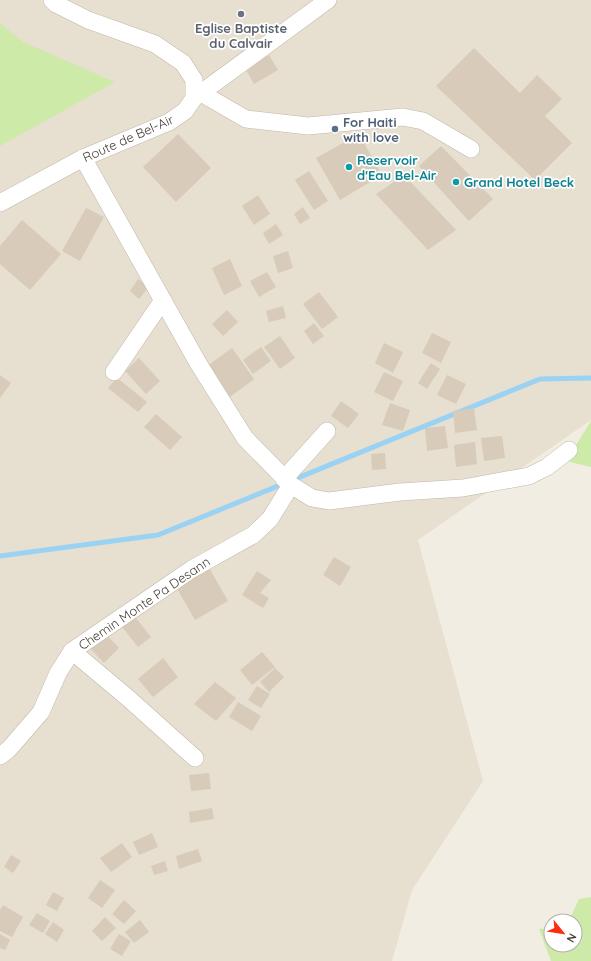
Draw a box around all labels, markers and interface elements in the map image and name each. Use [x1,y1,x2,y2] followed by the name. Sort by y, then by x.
[236,9,246,19] marker: Eglise Baptiste du Calvair
[195,20,287,51] place label: Eglise Baptiste du Calvair
[80,111,176,165] street label: Route de Bel-Air
[343,114,399,145] place label: For Haiti with love
[330,124,340,134] marker: For Haiti with love
[357,152,437,183] place label: Reservoir d'Eau Bel-Air
[344,162,354,172] marker: Reservoir d'Eau Bel-Air
[464,174,574,190] place label: Grand Hotel Beck
[451,177,461,187] marker: Grand Hotel Beck
[75,553,213,653] street label: Chemin Monte Pa Desann
[543,913,583,953] north arrow
[564,931,580,945] text: N

